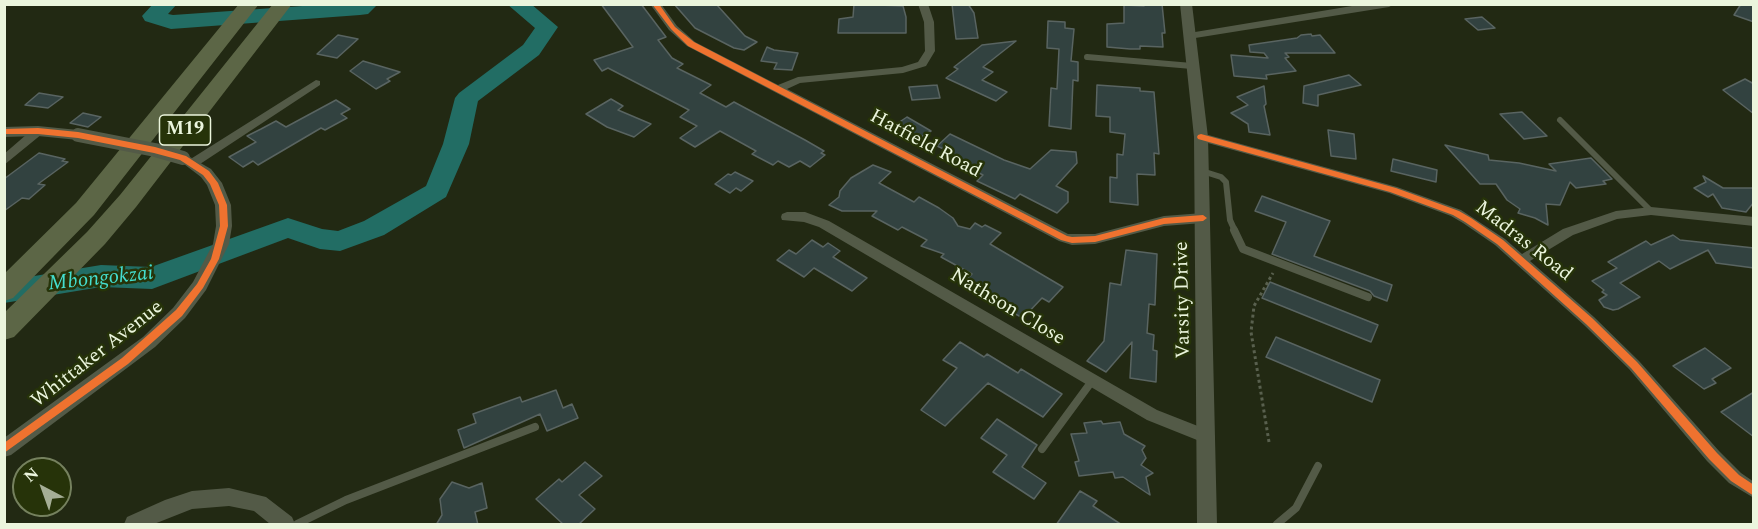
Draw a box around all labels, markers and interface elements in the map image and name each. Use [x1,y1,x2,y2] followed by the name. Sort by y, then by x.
[865,106,985,184] street label: Hatfield Road
[160,115,210,145] road number: M19
[1470,197,1576,287] street label: Madras Road
[1171,241,1197,359] street label: Varsity Drive
[47,262,155,298] water label: Mbongokzai
[945,264,1069,352] street label: Nathson Close
[27,296,169,414] street label: Whittaker Avenue
[12,457,72,517] north arrow
[19,462,44,488] text: N

